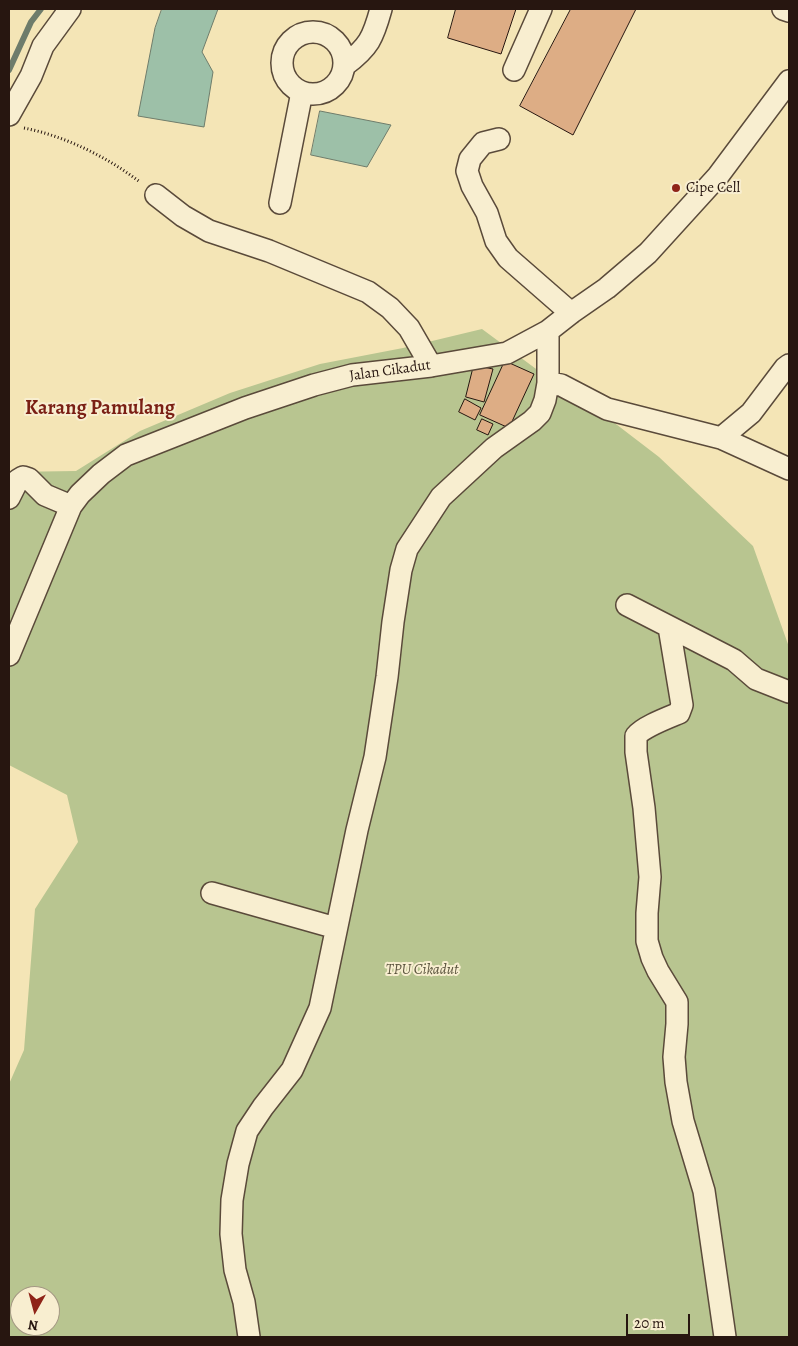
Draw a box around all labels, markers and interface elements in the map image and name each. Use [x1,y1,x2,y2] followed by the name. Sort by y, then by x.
[686,179,740,197] place label: Cipe Cell
[670,182,682,194] marker: Cipe Cell
[348,356,432,386] street label: Jalan Cikadut
[25,397,175,421] district label: Karang Pamulang
[386,961,458,979] park label: TPU Cikadut
[10,1286,60,1336] north arrow
[628,1304,692,1336] scale bar
[634,1313,665,1333] text: 20 m
[27,1315,39,1335] text: N

